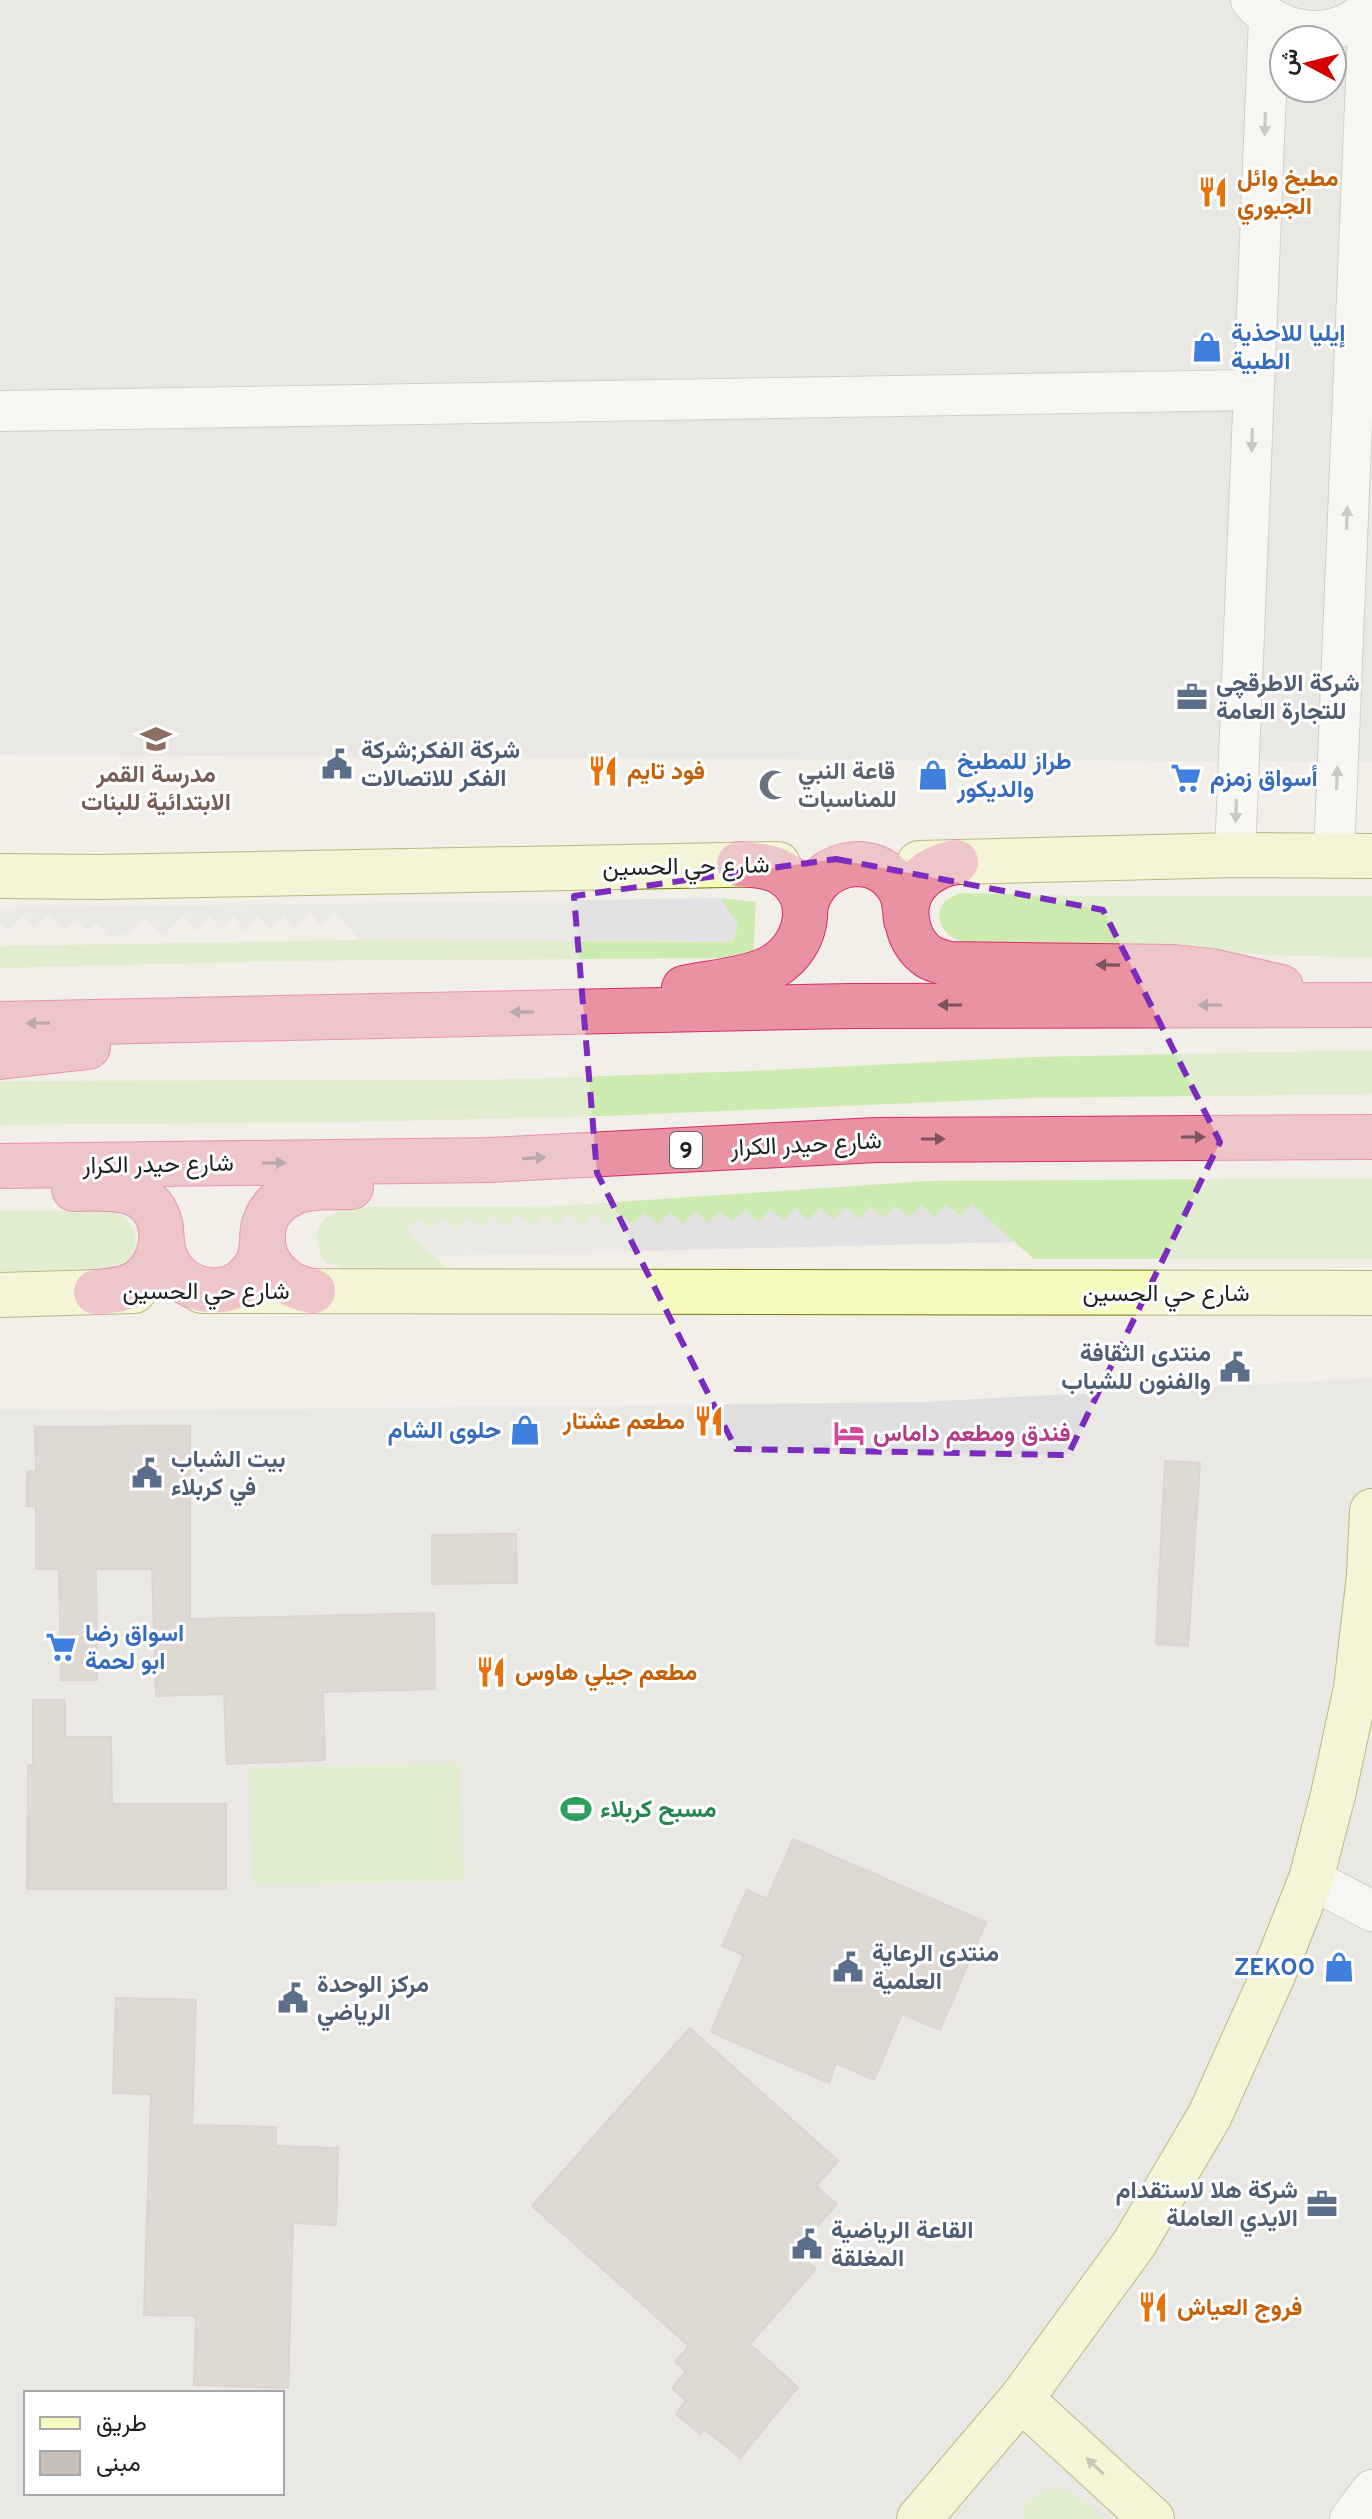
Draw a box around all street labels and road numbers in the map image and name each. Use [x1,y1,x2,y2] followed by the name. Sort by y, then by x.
[602,852,770,886] street label: شارع حي الحسين
[729,1127,883,1165] street label: شارع حيدر الكرار
[670,1132,702,1168] road number: 9
[81,1150,234,1182] street label: شارع حيدر الكرار
[122,1278,290,1310] street label: شارع حي الحسين
[1082,1280,1250,1312] street label: شارع حي الحسين

